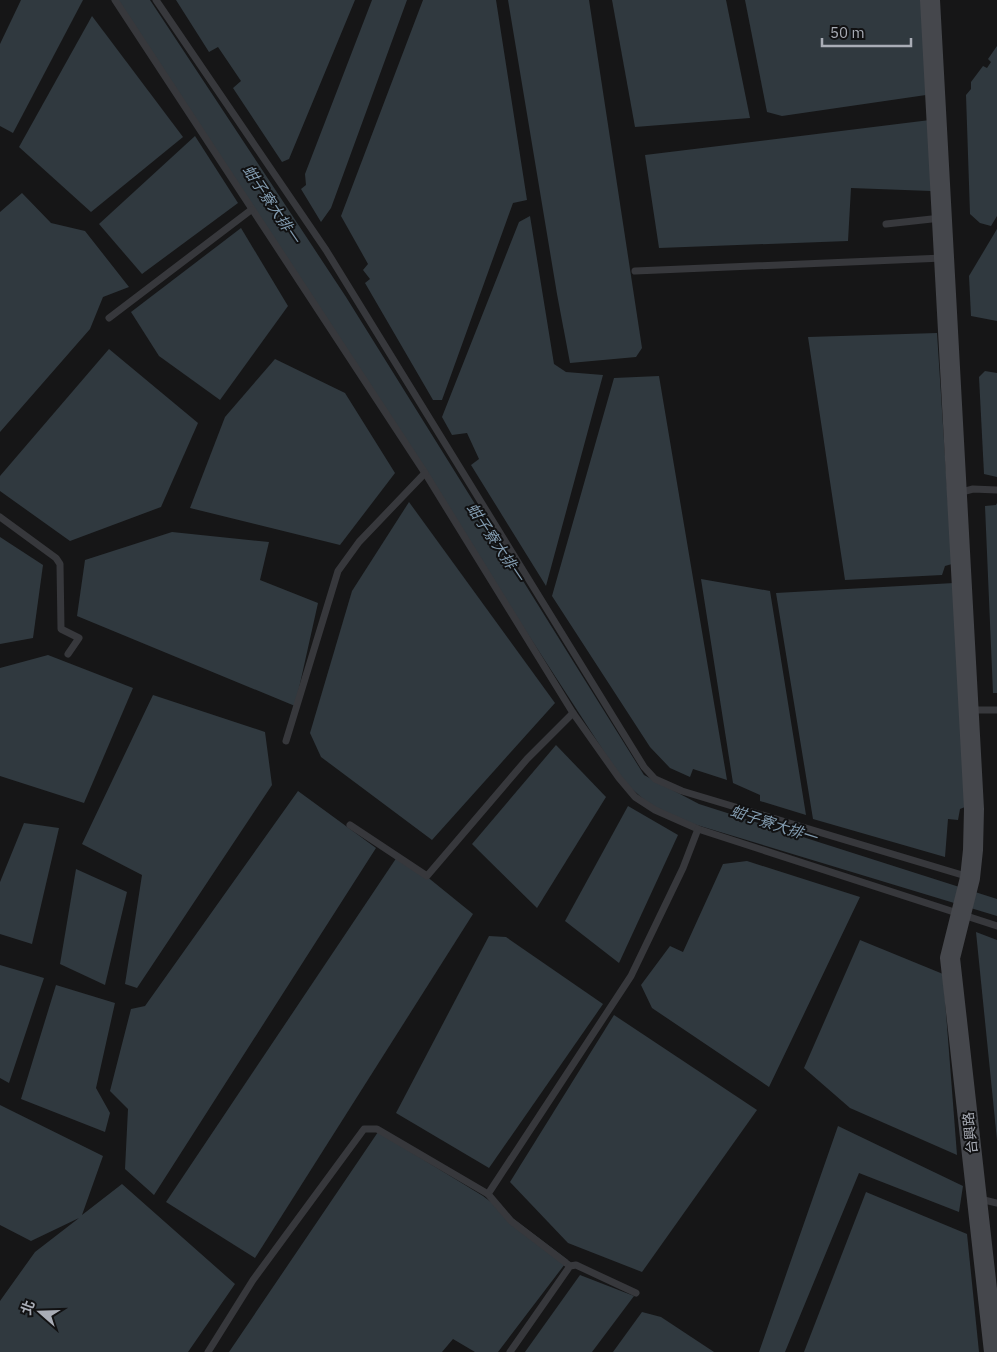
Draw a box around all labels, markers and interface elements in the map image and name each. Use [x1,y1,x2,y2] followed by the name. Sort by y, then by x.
[822,15,911,47] scale bar
[830,23,865,42] text: 50 m
[239,161,306,248] water label: 蚶子寮大排一
[463,499,530,586] water label: 蚶子寮大排一
[728,801,822,848] water label: 蚶子寮大排一
[959,1111,981,1155] street label: 台興路
[15,1287,65,1337] north arrow
[17,1298,39,1317] text: 北

